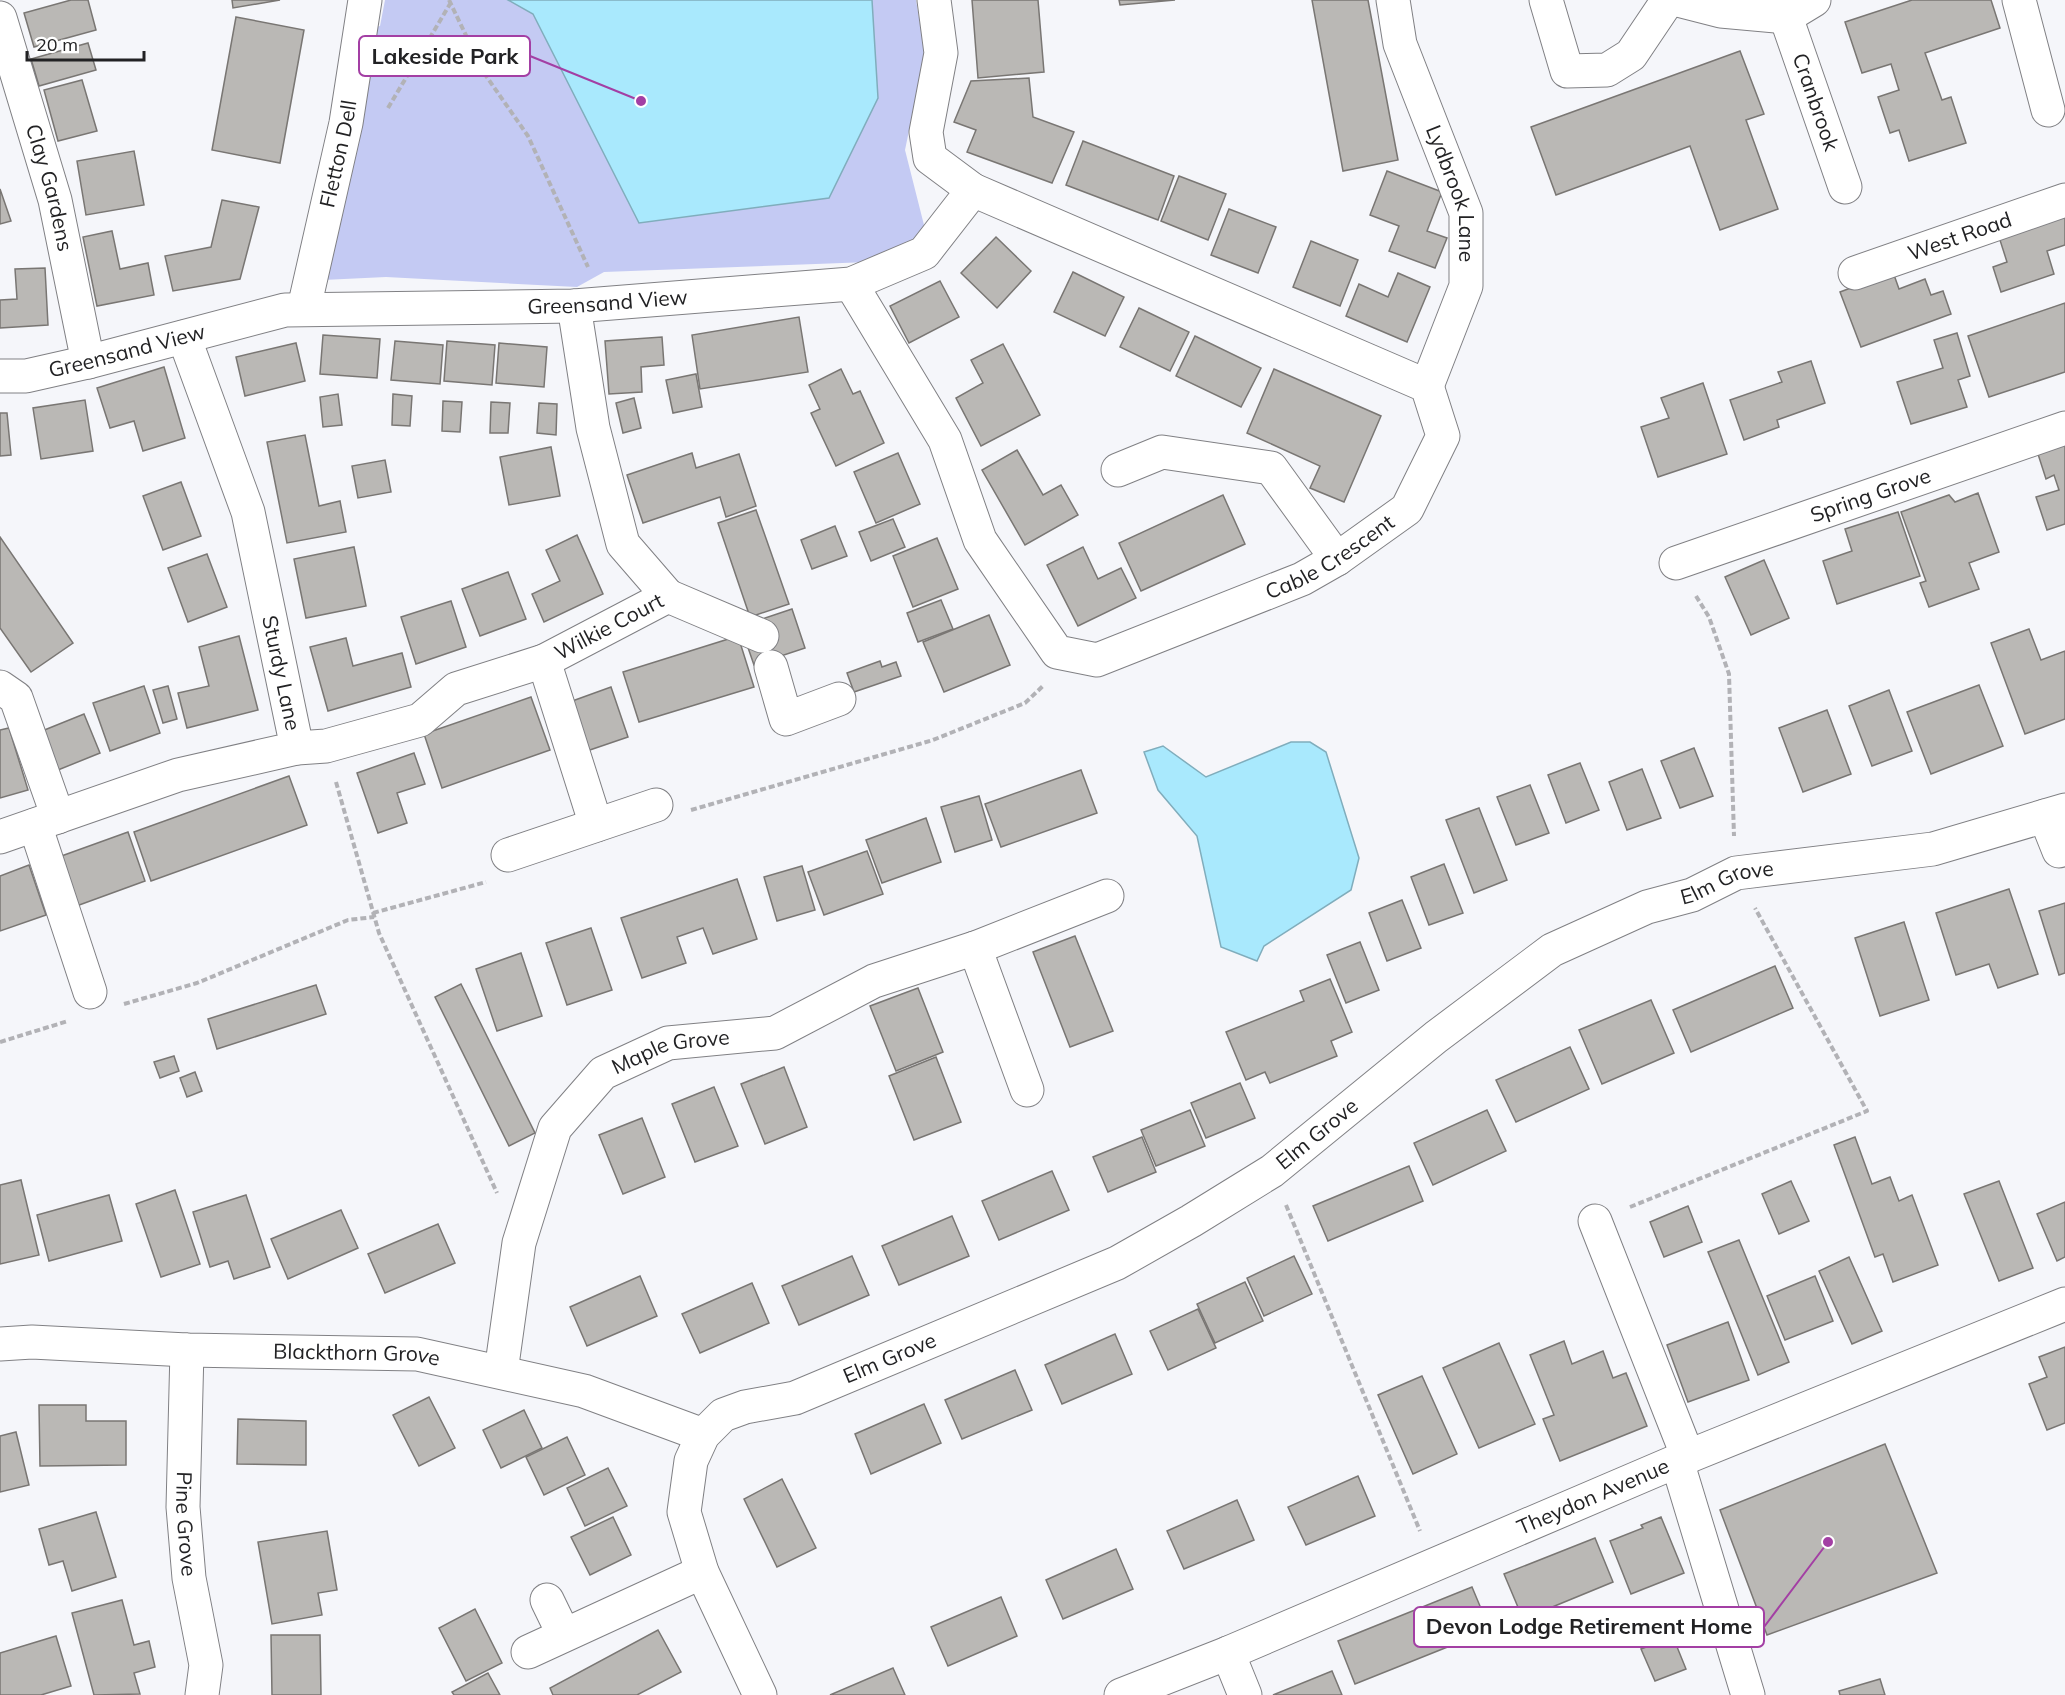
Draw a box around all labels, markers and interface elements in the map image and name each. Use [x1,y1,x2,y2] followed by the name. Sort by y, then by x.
[27,24,144,62] scale bar
[36,33,78,56] text: 20 m
[359,36,530,76] callout: Lakeside Park
[371,42,519,70] text: Lakeside Park
[1787,49,1845,154] street label: Cranbrook
[313,98,361,210] street label: Fletton Dell
[21,121,79,254] street label: Clay Gardens
[1421,121,1480,262] street label: Lydbrook Lane
[1904,206,2015,266] street label: West Road
[527,283,689,319] street label: Greensand View
[46,318,208,382] street label: Greensand View
[1807,462,1934,527] street label: Spring Grove
[1261,508,1399,604] street label: Cable Crescent
[550,587,668,665] street label: Wilkie Court
[257,613,307,733] street label: Sturdy Lane
[1677,855,1775,910] street label: Elm Grove
[607,1023,731,1079] street label: Maple Grove
[1270,1092,1363,1175] street label: Elm Grove
[839,1326,940,1388] street label: Elm Grove
[273,1338,443,1371] street label: Blackthorn Grove
[1513,1452,1673,1540] street label: Theydon Avenue
[171,1471,203,1577] street label: Pine Grove
[1414,1607,1764,1647] callout: Devon Lodge Retirement Home
[1426,1612,1752,1640] text: Devon Lodge Retirement Home

